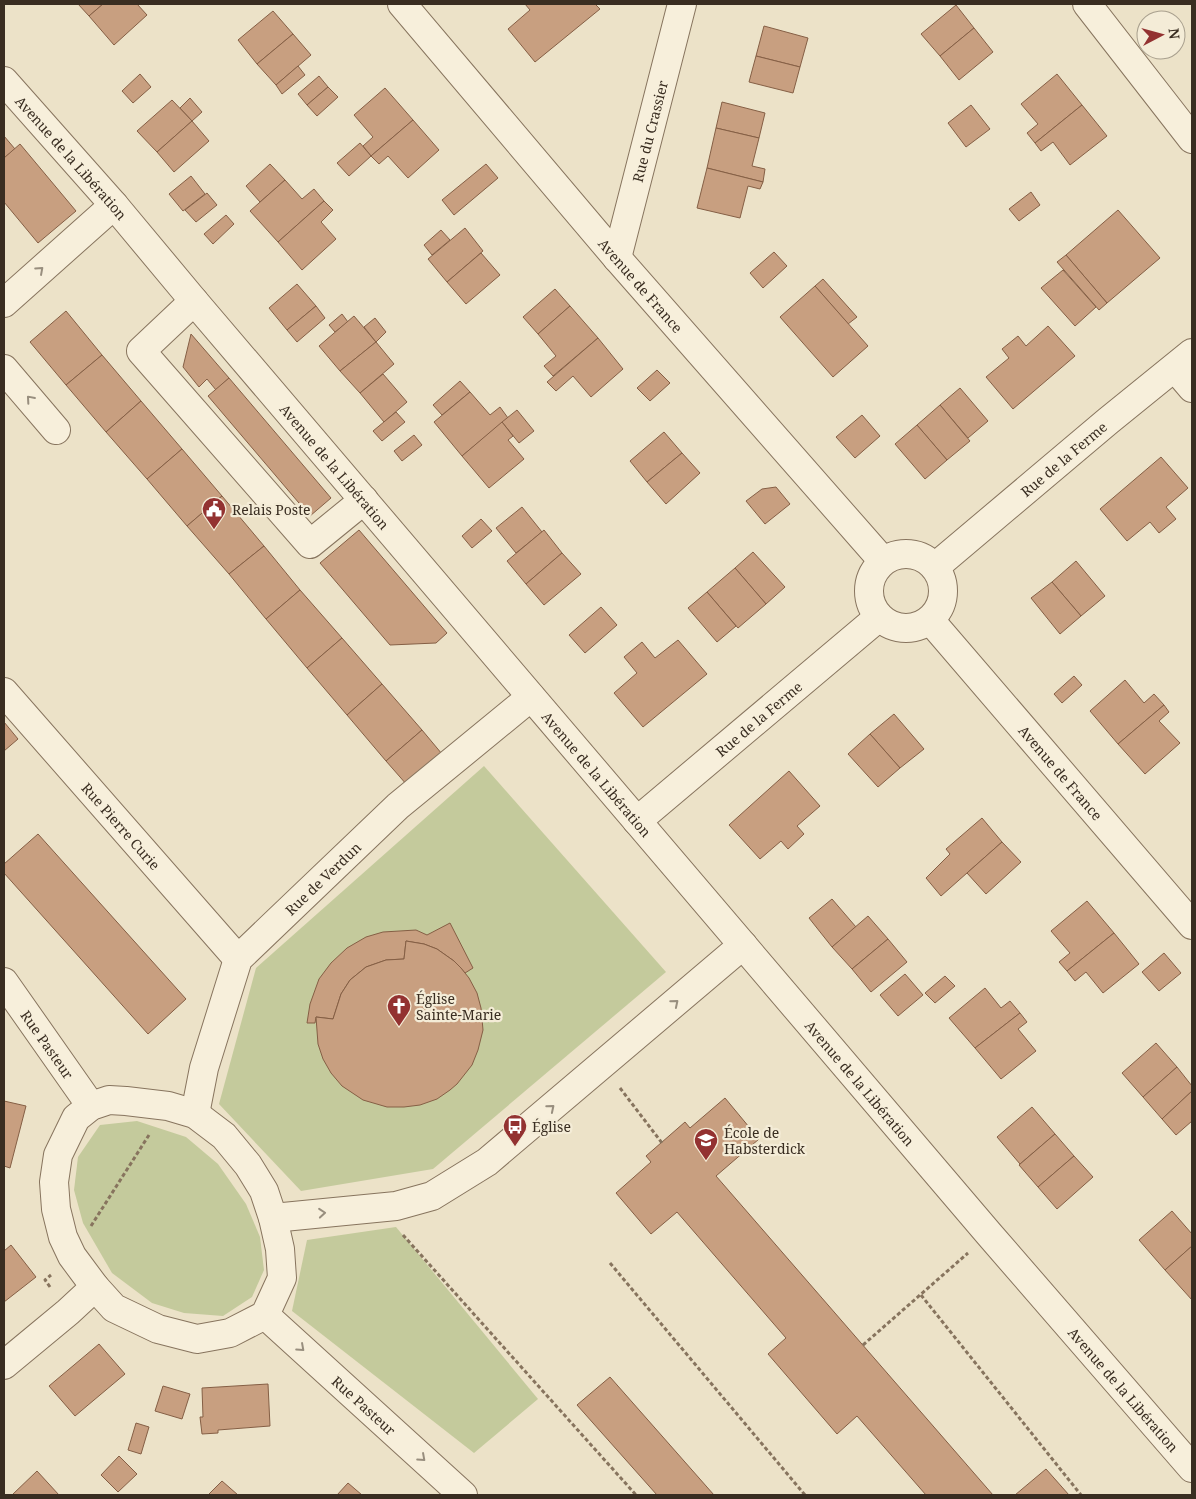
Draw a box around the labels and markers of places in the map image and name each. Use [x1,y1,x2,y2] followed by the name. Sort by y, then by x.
[201,496,227,530] public building icon: Relais Poste
[232,500,311,519] place label: Relais Poste
[416,989,501,1024] place label: Église Sainte-Marie
[386,993,412,1027] church icon: Église Sainte-Marie
[502,1113,528,1147] bus stop icon: Église
[532,1117,571,1136] place label: Église
[724,1123,806,1158] place label: École de Habsterdick
[693,1127,719,1161] school or university icon: École de Habsterdick

